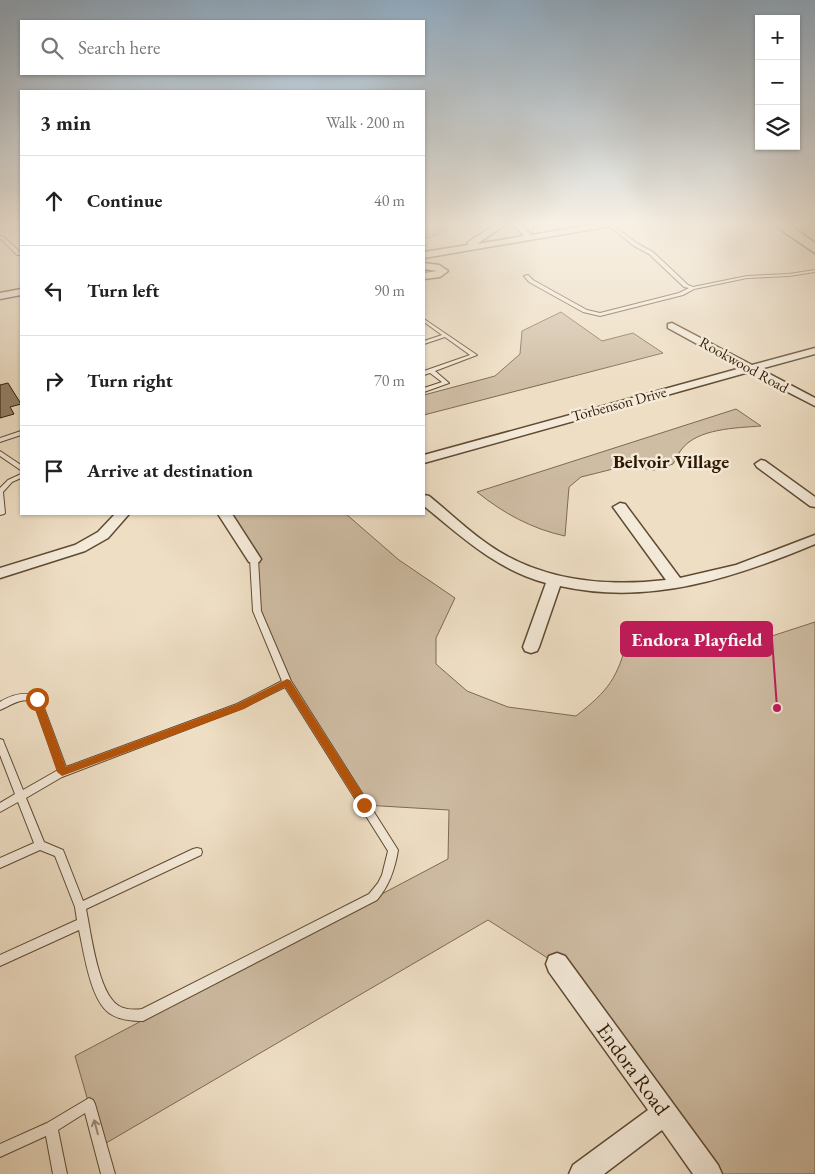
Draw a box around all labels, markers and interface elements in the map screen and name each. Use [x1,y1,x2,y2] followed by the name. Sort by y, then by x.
[755,15,800,150] map controls
[755,15,800,60] button: +
[20,20,425,75] search box
[38,34,66,62] icon: search
[78,35,160,60] text: Search here
[755,60,800,105] button: −
[755,105,800,150] button: layers
[40,109,91,136] text: 3 min
[326,112,405,133] text: Walk · 200 m
[40,187,68,215] icon: ahead
[87,188,162,213] text: Continue
[374,190,405,211] text: 40 m
[40,277,68,305] icon: left
[87,278,159,303] text: Turn left
[374,280,405,301] text: 90 m
[696,332,793,397] street label: Rookwood Road
[40,367,68,395] icon: right
[87,368,173,393] text: Turn right
[374,370,405,391] text: 70 m
[569,382,669,425] street label: Torbenson Drive
[613,449,729,474] district label: Belvoir Village
[40,457,68,485] icon: arrive
[87,458,253,483] text: Arrive at destination
[621,622,772,656] callout: Endora Playfield
[632,627,763,652] text: Endora Playfield
[26,688,49,711] route start
[353,794,376,817] route end
[591,1017,676,1120] street label: Endora Road
[90,1119,100,1135] one-way arrow

